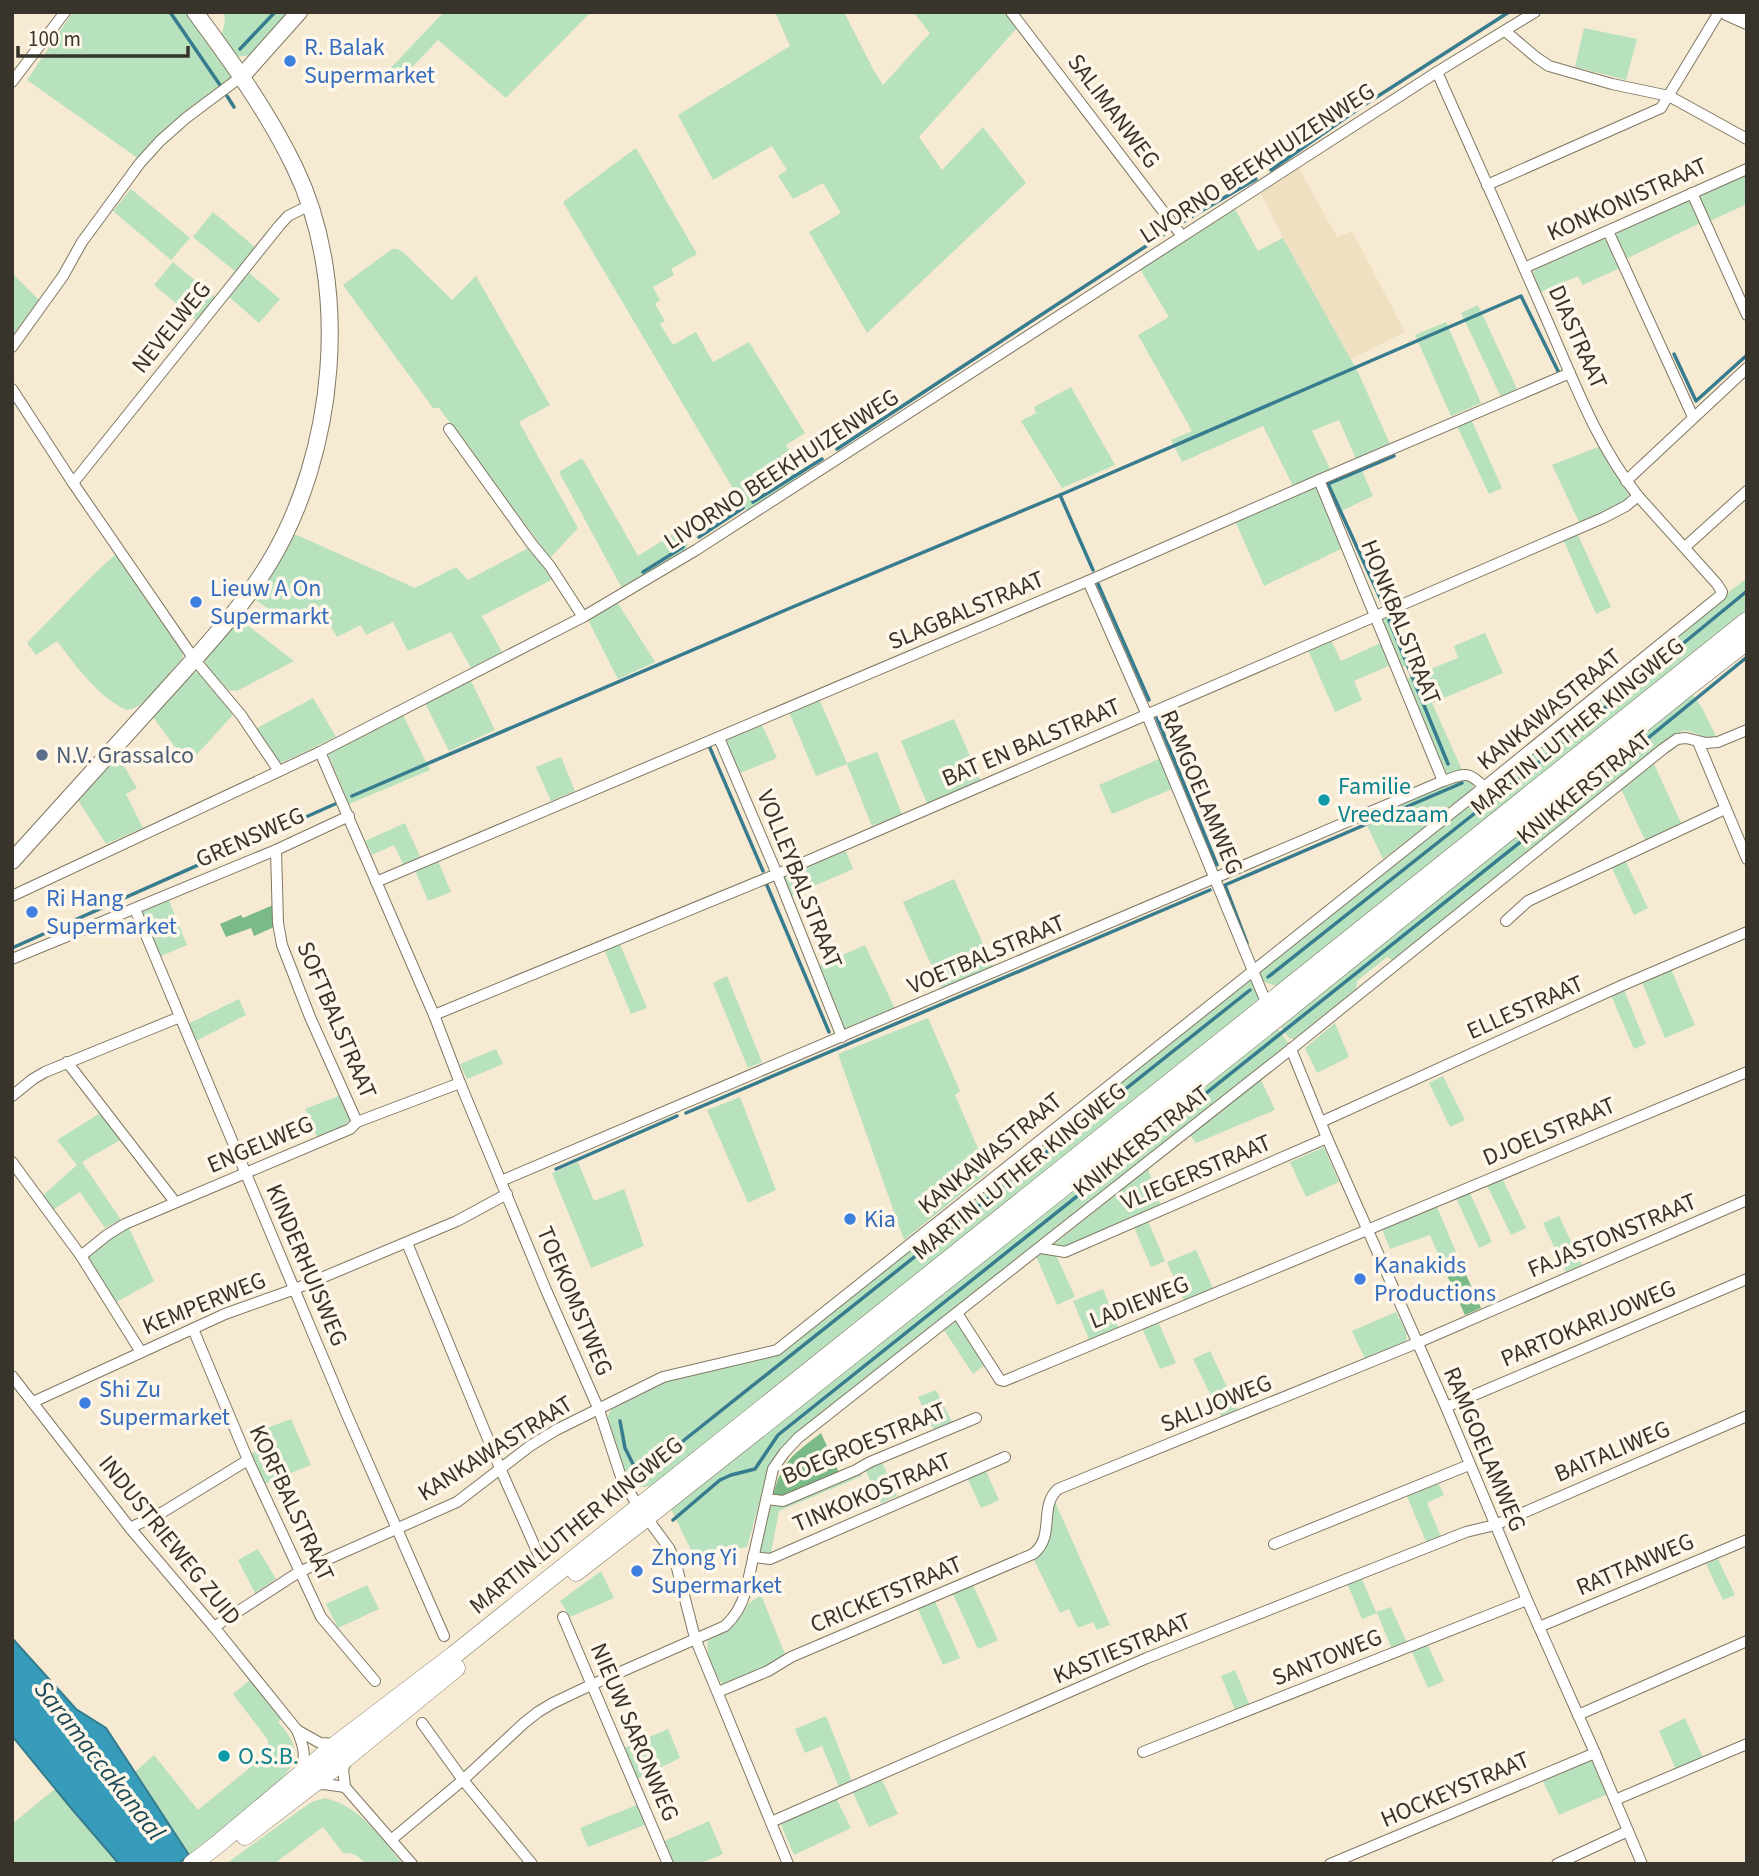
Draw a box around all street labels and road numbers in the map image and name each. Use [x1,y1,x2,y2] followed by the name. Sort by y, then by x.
[1059,46,1169,176] street label: SALIMANWEG
[1133,74,1382,253] street label: LIVORNO BEEKHUIZENWEG
[1541,148,1713,250] street label: KONKONISTRAAT
[123,274,220,381] street label: NEVELWEG
[1539,280,1616,395] street label: DIASTRAAT
[657,380,906,559] street label: LIVORNO BEEKHUIZENWEG
[1351,534,1450,710] street label: HONKBALSTRAAT
[883,562,1050,659] street label: SLAGBALSTRAAT
[1463,629,1692,824] street label: MARTIN LUTHER KINGWEG
[1470,640,1629,779] street label: KANKAWASTRAAT
[936,689,1126,796] street label: BAT EN BALSTRAAT
[1151,704,1252,880] street label: RAMGOELAMWEG
[1509,722,1660,853] street label: KNIKKERSTRAAT
[748,785,851,974] street label: VOLLEYBALSTRAAT
[190,798,310,877] street label: GRENSWEG
[902,905,1071,1003] street label: VOETBALSTRAAT
[288,936,386,1104] street label: SOFTBALSTRAAT
[1461,966,1589,1049] street label: ELLESTRAAT
[905,1074,1134,1269] street label: MARTIN LUTHER KINGWEG
[1065,1077,1217,1206] street label: KNIKKERSTRAAT
[911,1084,1070,1223] street label: KANKAWASTRAAT
[1477,1088,1621,1175] street label: DJOELSTRAAT
[202,1106,319,1183] street label: ENGELWEG
[1116,1125,1277,1220] street label: VLIEGERSTRAAT
[257,1179,357,1352] street label: KINDERHUISWEG
[1522,1184,1702,1287] street label: FAJASTONSTRAAT
[527,1221,622,1381] street label: TOEKOMSTWEG
[137,1263,271,1344] street label: KEMPERWEG
[1084,1267,1194,1338] street label: LADIEWEG
[1495,1271,1681,1376] street label: PARTOKARIJOWEG
[1434,1361,1535,1537] street label: RAMGOELAMWEG
[1155,1365,1277,1442] street label: SALIJOWEG
[411,1387,580,1510] street label: KANKAWASTRAAT
[776,1393,952,1494] street label: BOEGROESTRAAT
[1549,1411,1676,1492] street label: BAITALIWEG
[240,1419,343,1587] street label: KORFBALSTRAAT
[462,1428,691,1623] street label: MARTIN LUTHER KINGWEG
[787,1443,957,1542] street label: TINKOKOSTRAAT
[90,1448,249,1633] street label: INDUSTRIEWEG ZUID
[1571,1524,1700,1605] street label: RATTANWEG
[805,1547,968,1642] street label: CRICKETSTRAAT
[1048,1604,1197,1693] street label: KASTIESTRAAT
[1267,1620,1387,1695] street label: SANTOWEG
[581,1637,688,1827] street label: NIEUW SARONWEG
[1375,1742,1535,1837] street label: HOCKEYSTRAAT

